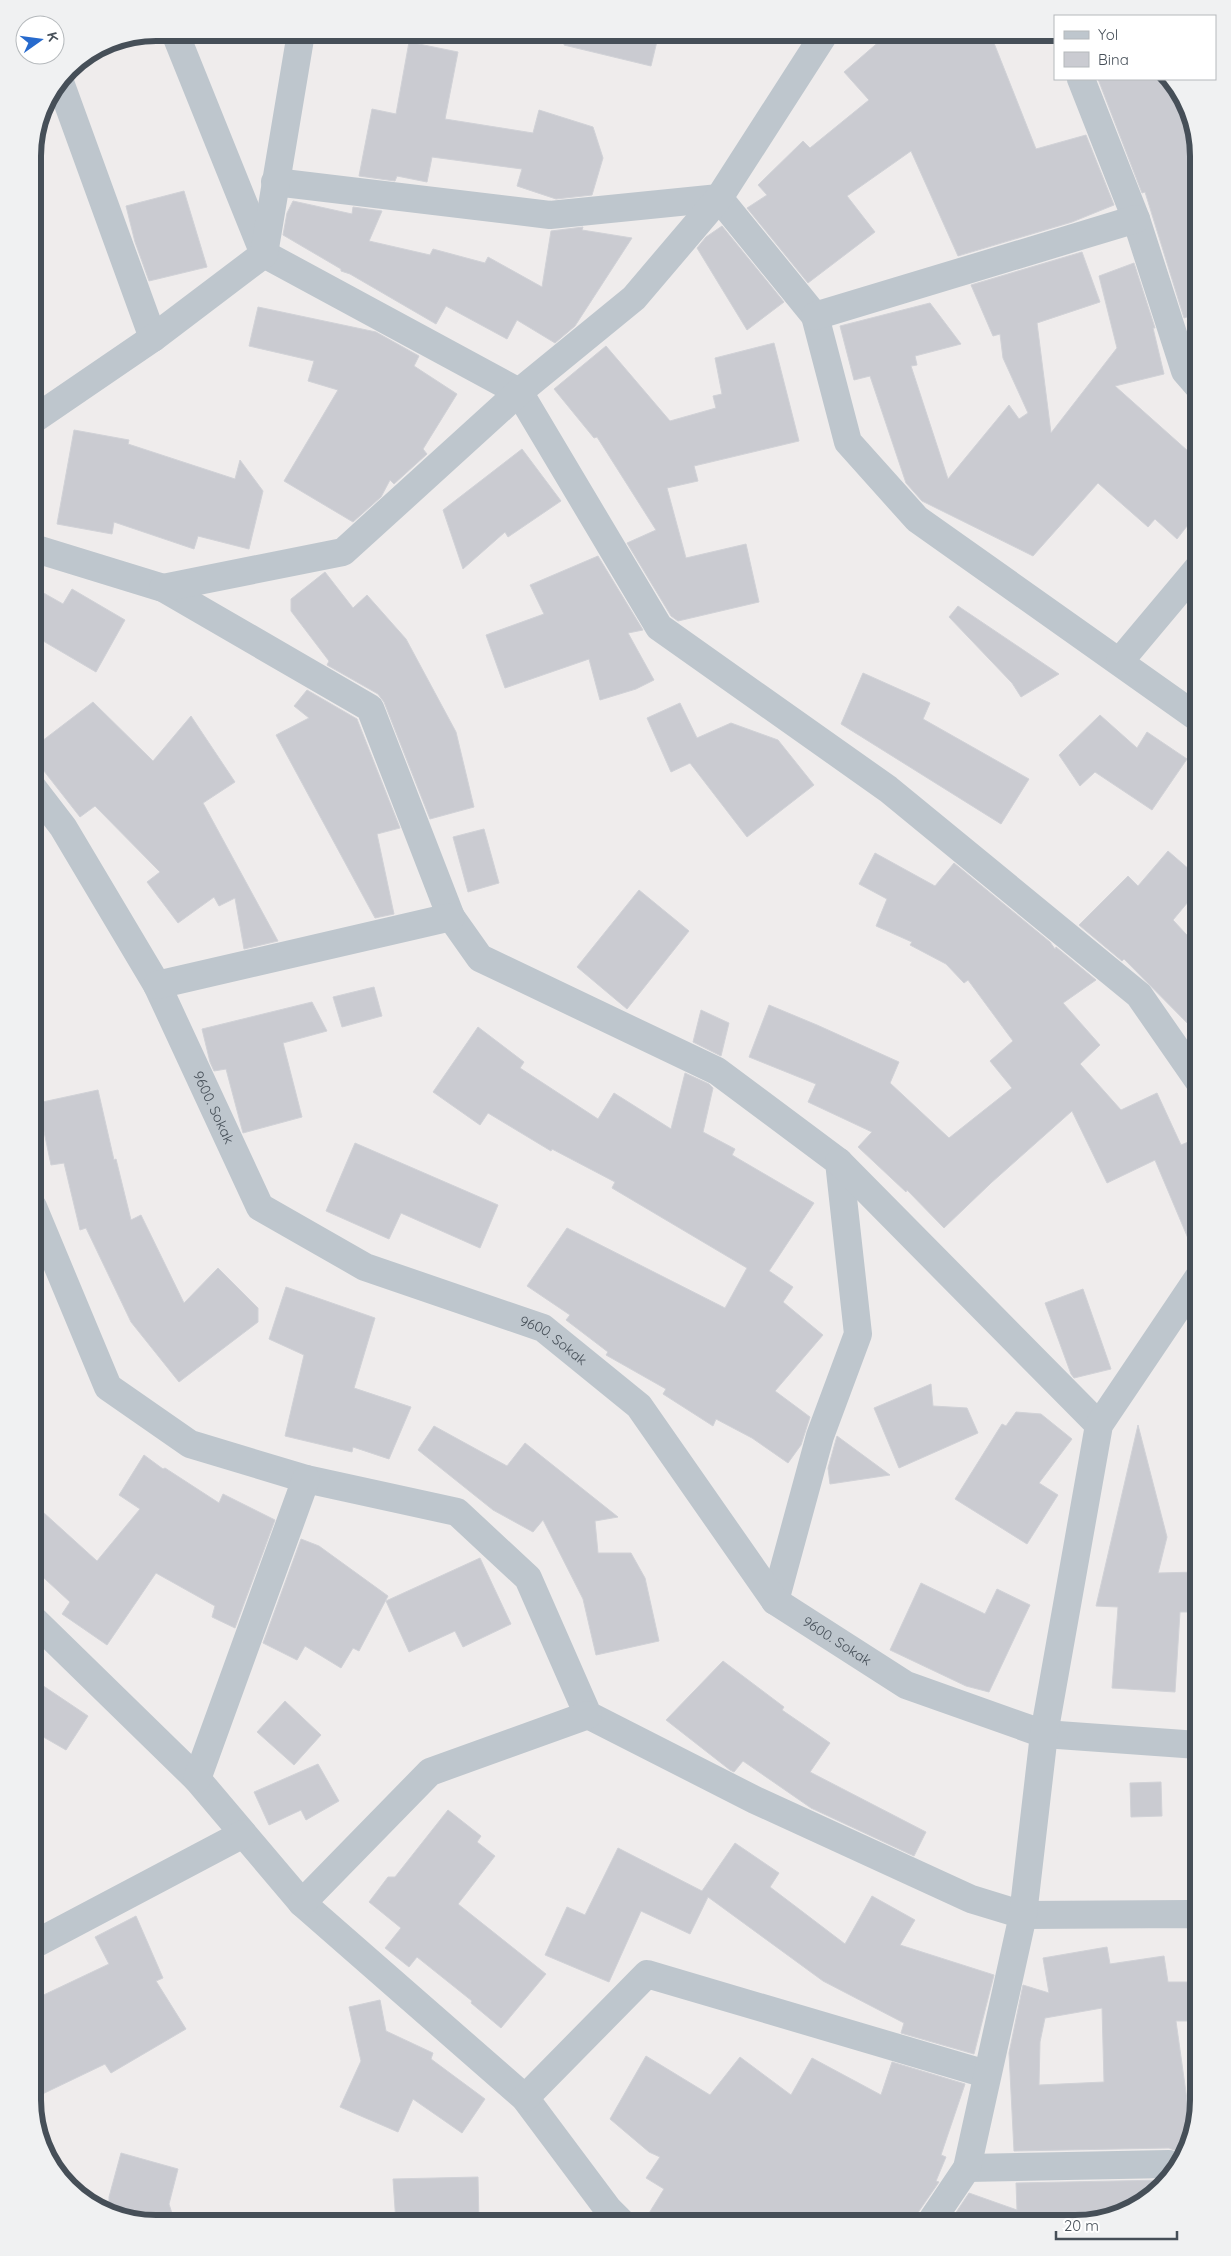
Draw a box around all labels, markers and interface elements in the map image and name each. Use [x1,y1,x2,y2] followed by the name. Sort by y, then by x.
[15,15,65,65] north arrow
[1054,15,1216,80] legend
[1098,25,1118,44] text: Yol
[43,30,62,43] text: K
[1098,50,1129,69] text: Bina
[189,1068,238,1147] street label: 9600. Sokak
[517,1312,591,1369] street label: 9600. Sokak
[799,1612,875,1669] street label: 9600. Sokak
[1056,2208,1177,2240] scale bar
[1064,2216,1099,2235] text: 20 m

